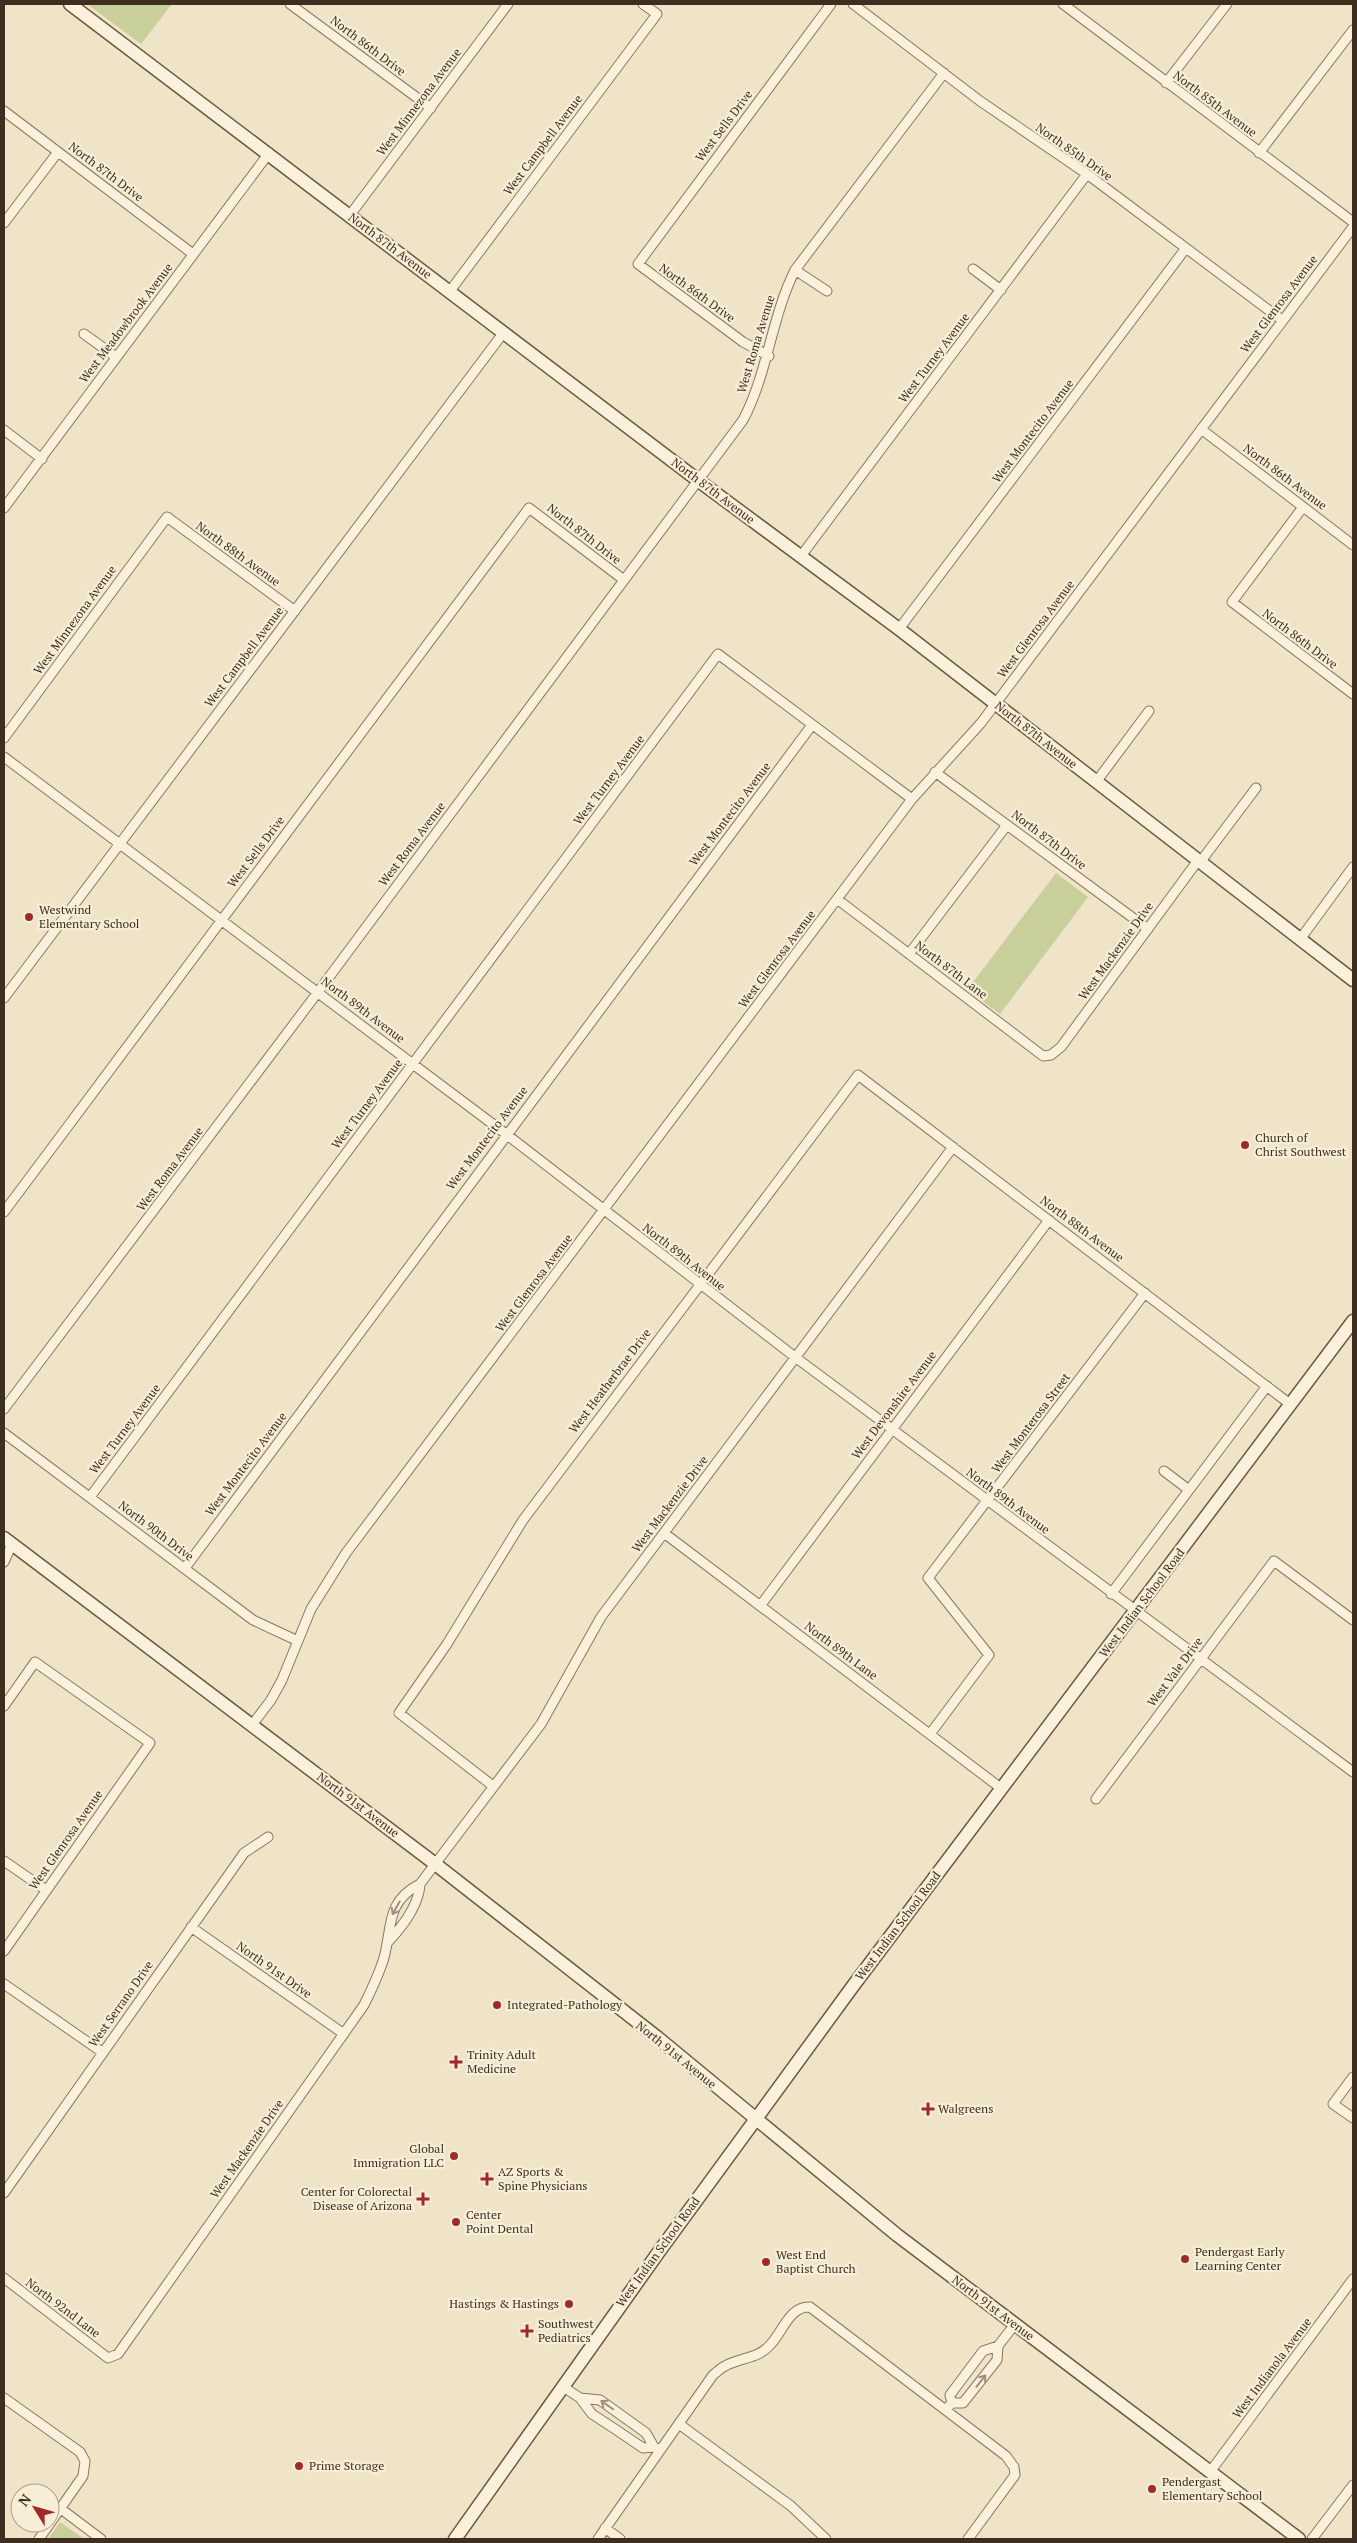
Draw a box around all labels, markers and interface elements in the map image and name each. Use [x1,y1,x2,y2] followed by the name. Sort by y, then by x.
[328,12,409,79] street label: North 86th Drive
[373,45,464,158] street label: West Minnezona Avenue
[1171,67,1260,140] street label: North 85th Avenue
[692,87,755,164] street label: West Sells Drive
[500,92,585,198] street label: West Campbell Avenue
[1033,120,1116,184] street label: North 85th Drive
[66,139,147,205] street label: North 87th Drive
[346,209,435,282] street label: North 87th Avenue
[1237,252,1320,356] street label: West Glenrosa Avenue
[76,260,176,386] street label: West Meadowbrook Avenue
[656,260,738,325] street label: North 86th Drive
[734,293,778,395] street label: West Roma Avenue
[895,310,972,406] street label: West Turney Avenue
[989,376,1076,486] street label: West Montecito Avenue
[1241,440,1330,513] street label: North 86th Avenue
[669,454,758,527] street label: North 87th Avenue
[544,500,624,567] street label: North 87th Drive
[193,518,283,589] street label: North 88th Avenue
[30,562,119,677] street label: West Minnezona Avenue
[994,577,1077,681] street label: West Glenrosa Avenue
[201,604,286,710] street label: West Campbell Avenue
[1260,605,1341,672] street label: North 86th Drive
[992,698,1080,771] street label: North 87th Avenue
[570,732,647,828] street label: West Turney Avenue
[686,759,773,869] street label: West Montecito Avenue
[375,799,448,889] street label: West Roma Avenue
[1009,807,1090,873] street label: North 87th Drive
[224,813,287,890] street label: West Sells Drive
[1075,899,1156,1003] street label: West Mackenzie Drive
[39,902,140,931] place label: Westwind Elementary School
[735,907,818,1011] street label: West Glenrosa Avenue
[23,911,35,923] marker: Westwind Elementary School
[912,937,991,1002] street label: North 87th Lane
[319,973,408,1046] street label: North 89th Avenue
[328,1056,405,1152] street label: West Turney Avenue
[443,1083,530,1193] street label: West Montecito Avenue
[133,1124,206,1214] street label: West Roma Avenue
[1255,1130,1347,1159] place label: Church of Christ Southwest
[1239,1139,1251,1151] marker: Church of Christ Southwest
[1038,1192,1127,1265] street label: North 88th Avenue
[640,1220,729,1294] street label: North 89th Avenue
[492,1231,575,1335] street label: West Glenrosa Avenue
[565,1326,654,1436] street label: West Heatherbrae Drive
[848,1348,939,1462] street label: West Devonshire Avenue
[988,1369,1073,1476] street label: West Monterosa Street
[86,1381,163,1477] street label: West Turney Avenue
[202,1409,289,1519] street label: West Montecito Avenue
[628,1452,711,1555] street label: West Mackenzie Drive
[964,1464,1053,1537] street label: North 89th Avenue
[116,1497,197,1564] street label: North 90th Drive
[1096,1545,1188,1660] street label: West Indian School Road
[802,1618,881,1683] street label: North 89th Lane
[1144,1634,1206,1709] street label: West Vale Drive
[314,1769,402,1840] street label: North 91st Avenue
[25,1787,106,1893] street label: West Glenrosa Avenue
[852,1868,944,1983] street label: West Indian School Road
[391,1901,401,1916] one-way arrow
[234,1938,315,2001] street label: North 91st Drive
[85,1958,156,2050] street label: West Serrano Drive
[507,1997,623,2012] place label: Integrated-Pathology
[491,1999,503,2011] marker: Integrated-Pathology
[633,2018,719,2092] street label: North 91st Avenue
[467,2047,537,2076] place label: Trinity Adult Medicine
[449,2055,463,2069] marker: Trinity Adult Medicine
[207,2096,286,2201] street label: West Mackenzie Drive
[938,2101,993,2116] place label: Walgreens
[922,2103,934,2115] marker: Walgreens
[353,2141,444,2170] place label: Global Immigration LLC
[448,2150,460,2162] marker: Global Immigration LLC
[498,2164,588,2193] place label: AZ Sports & Spine Physicians
[480,2172,494,2186] marker: AZ Sports & Spine Physicians
[301,2184,412,2213] place label: Center for Colorectal Disease of Arizona
[416,2192,430,2206] marker: Center for Colorectal Disease of Arizona
[613,2193,703,2310] street label: West Indian School Road
[466,2207,534,2236] place label: Center Point Dental
[450,2216,462,2228] marker: Center Point Dental
[1195,2244,1285,2273] place label: Pendergast Early Learning Center
[776,2247,856,2276] place label: West End Baptist Church
[1179,2253,1191,2265] marker: Pendergast Early Learning Center
[760,2256,772,2268] marker: West End Baptist Church
[949,2272,1037,2343] street label: North 91st Avenue
[23,2275,104,2341] street label: North 92nd Lane
[449,2296,559,2311] place label: Hastings & Hastings
[563,2298,575,2310] marker: Hastings & Hastings
[1229,2314,1314,2421] street label: West Indianola Avenue
[538,2316,594,2345] place label: Southwest Pediatrics
[520,2324,534,2338] marker: Southwest Pediatrics
[975,2374,986,2387] one-way arrow
[600,2400,614,2410] one-way arrow
[309,2458,384,2473] place label: Prime Storage
[293,2460,305,2472] marker: Prime Storage
[1162,2474,1263,2503] place label: Pendergast Elementary School
[10,2483,60,2533] north arrow
[1146,2483,1158,2495] marker: Pendergast Elementary School
[13,2490,35,2510] text: N

